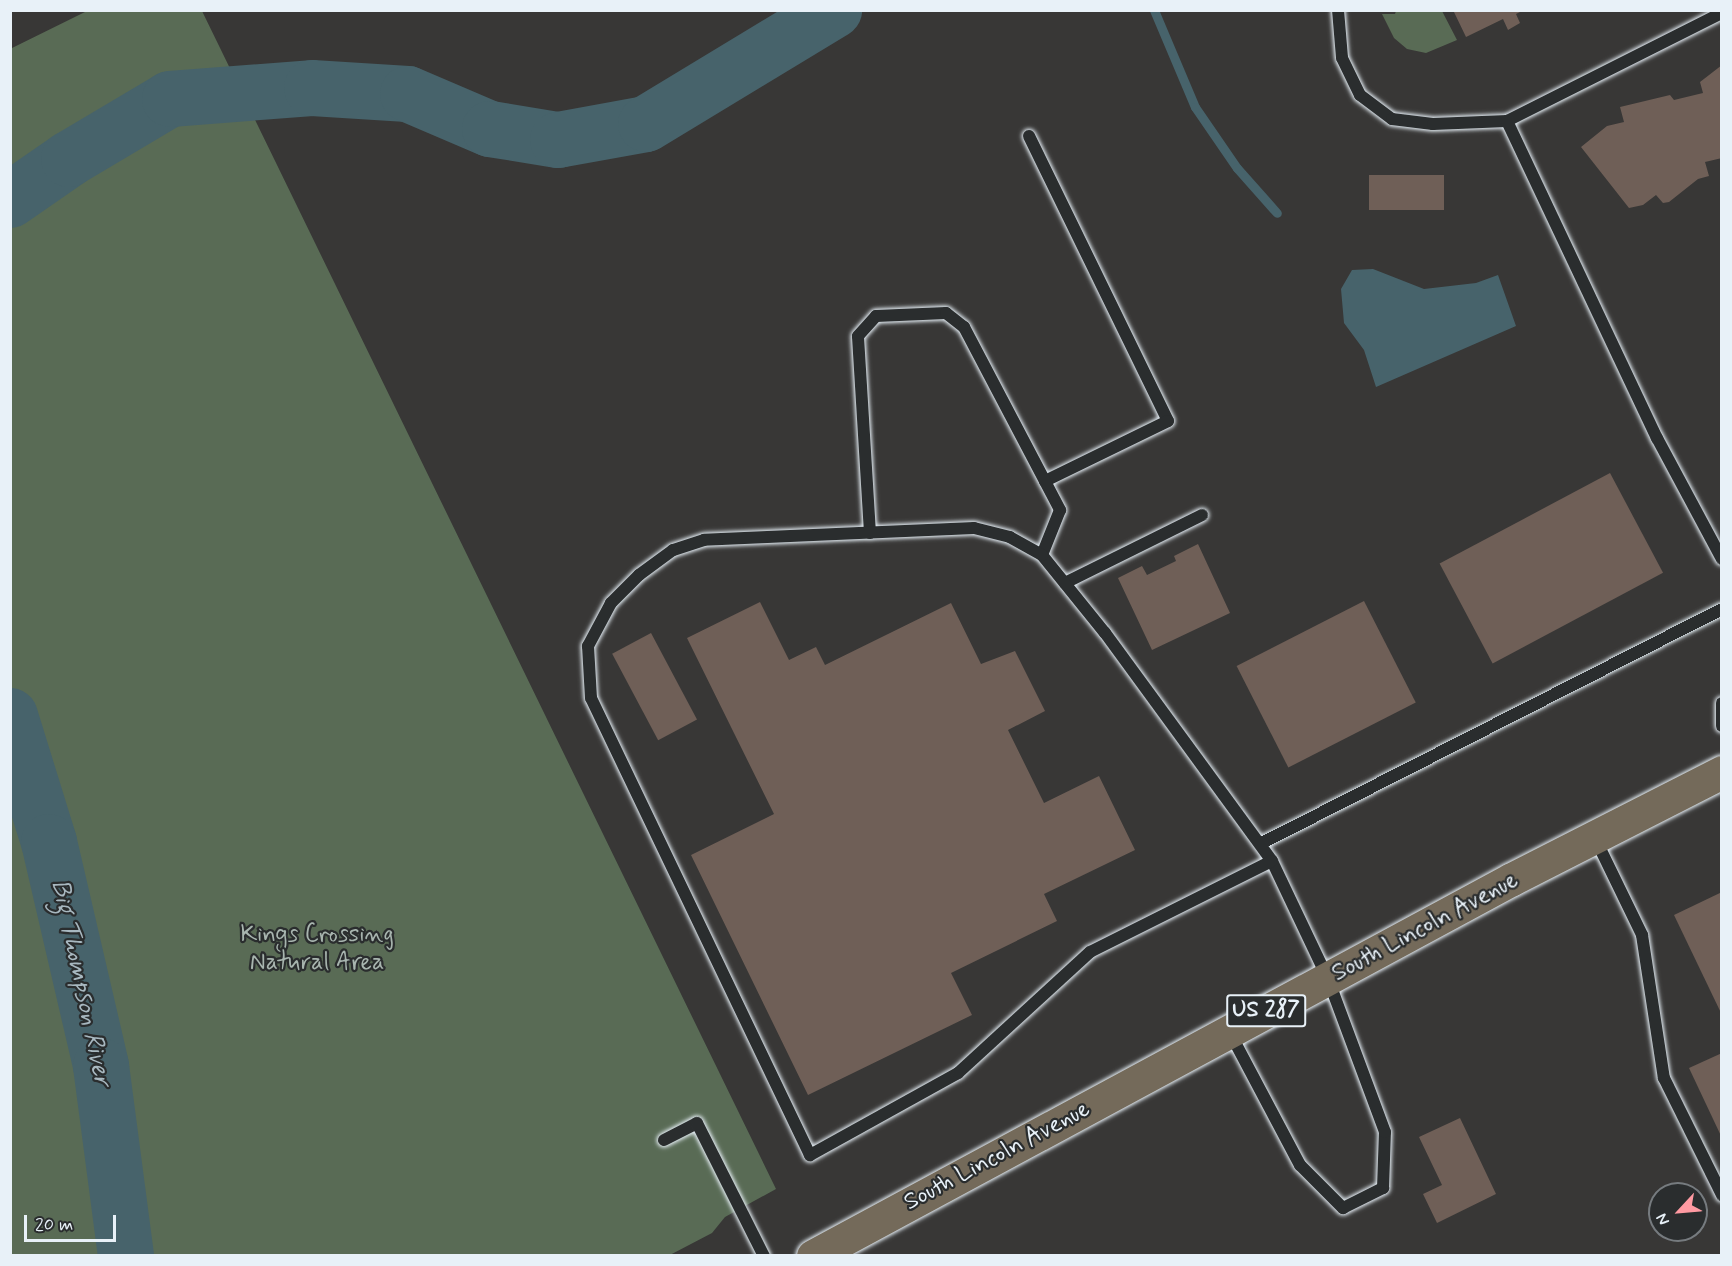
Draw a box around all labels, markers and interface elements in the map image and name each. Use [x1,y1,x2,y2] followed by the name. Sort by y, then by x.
[1324,864,1526,990] street label: South Lincoln Avenue
[43,877,117,1089] water label: Big Thompson River
[239,921,395,977] park label: Kings Crossing Natural Area
[1226,992,1306,1030] road number: US 287
[896,1093,1098,1219] street label: South Lincoln Avenue
[1648,1182,1708,1242] north arrow
[27,1203,118,1241] scale bar
[1651,1210,1675,1229] text: N
[35,1213,73,1237] text: 20 m

